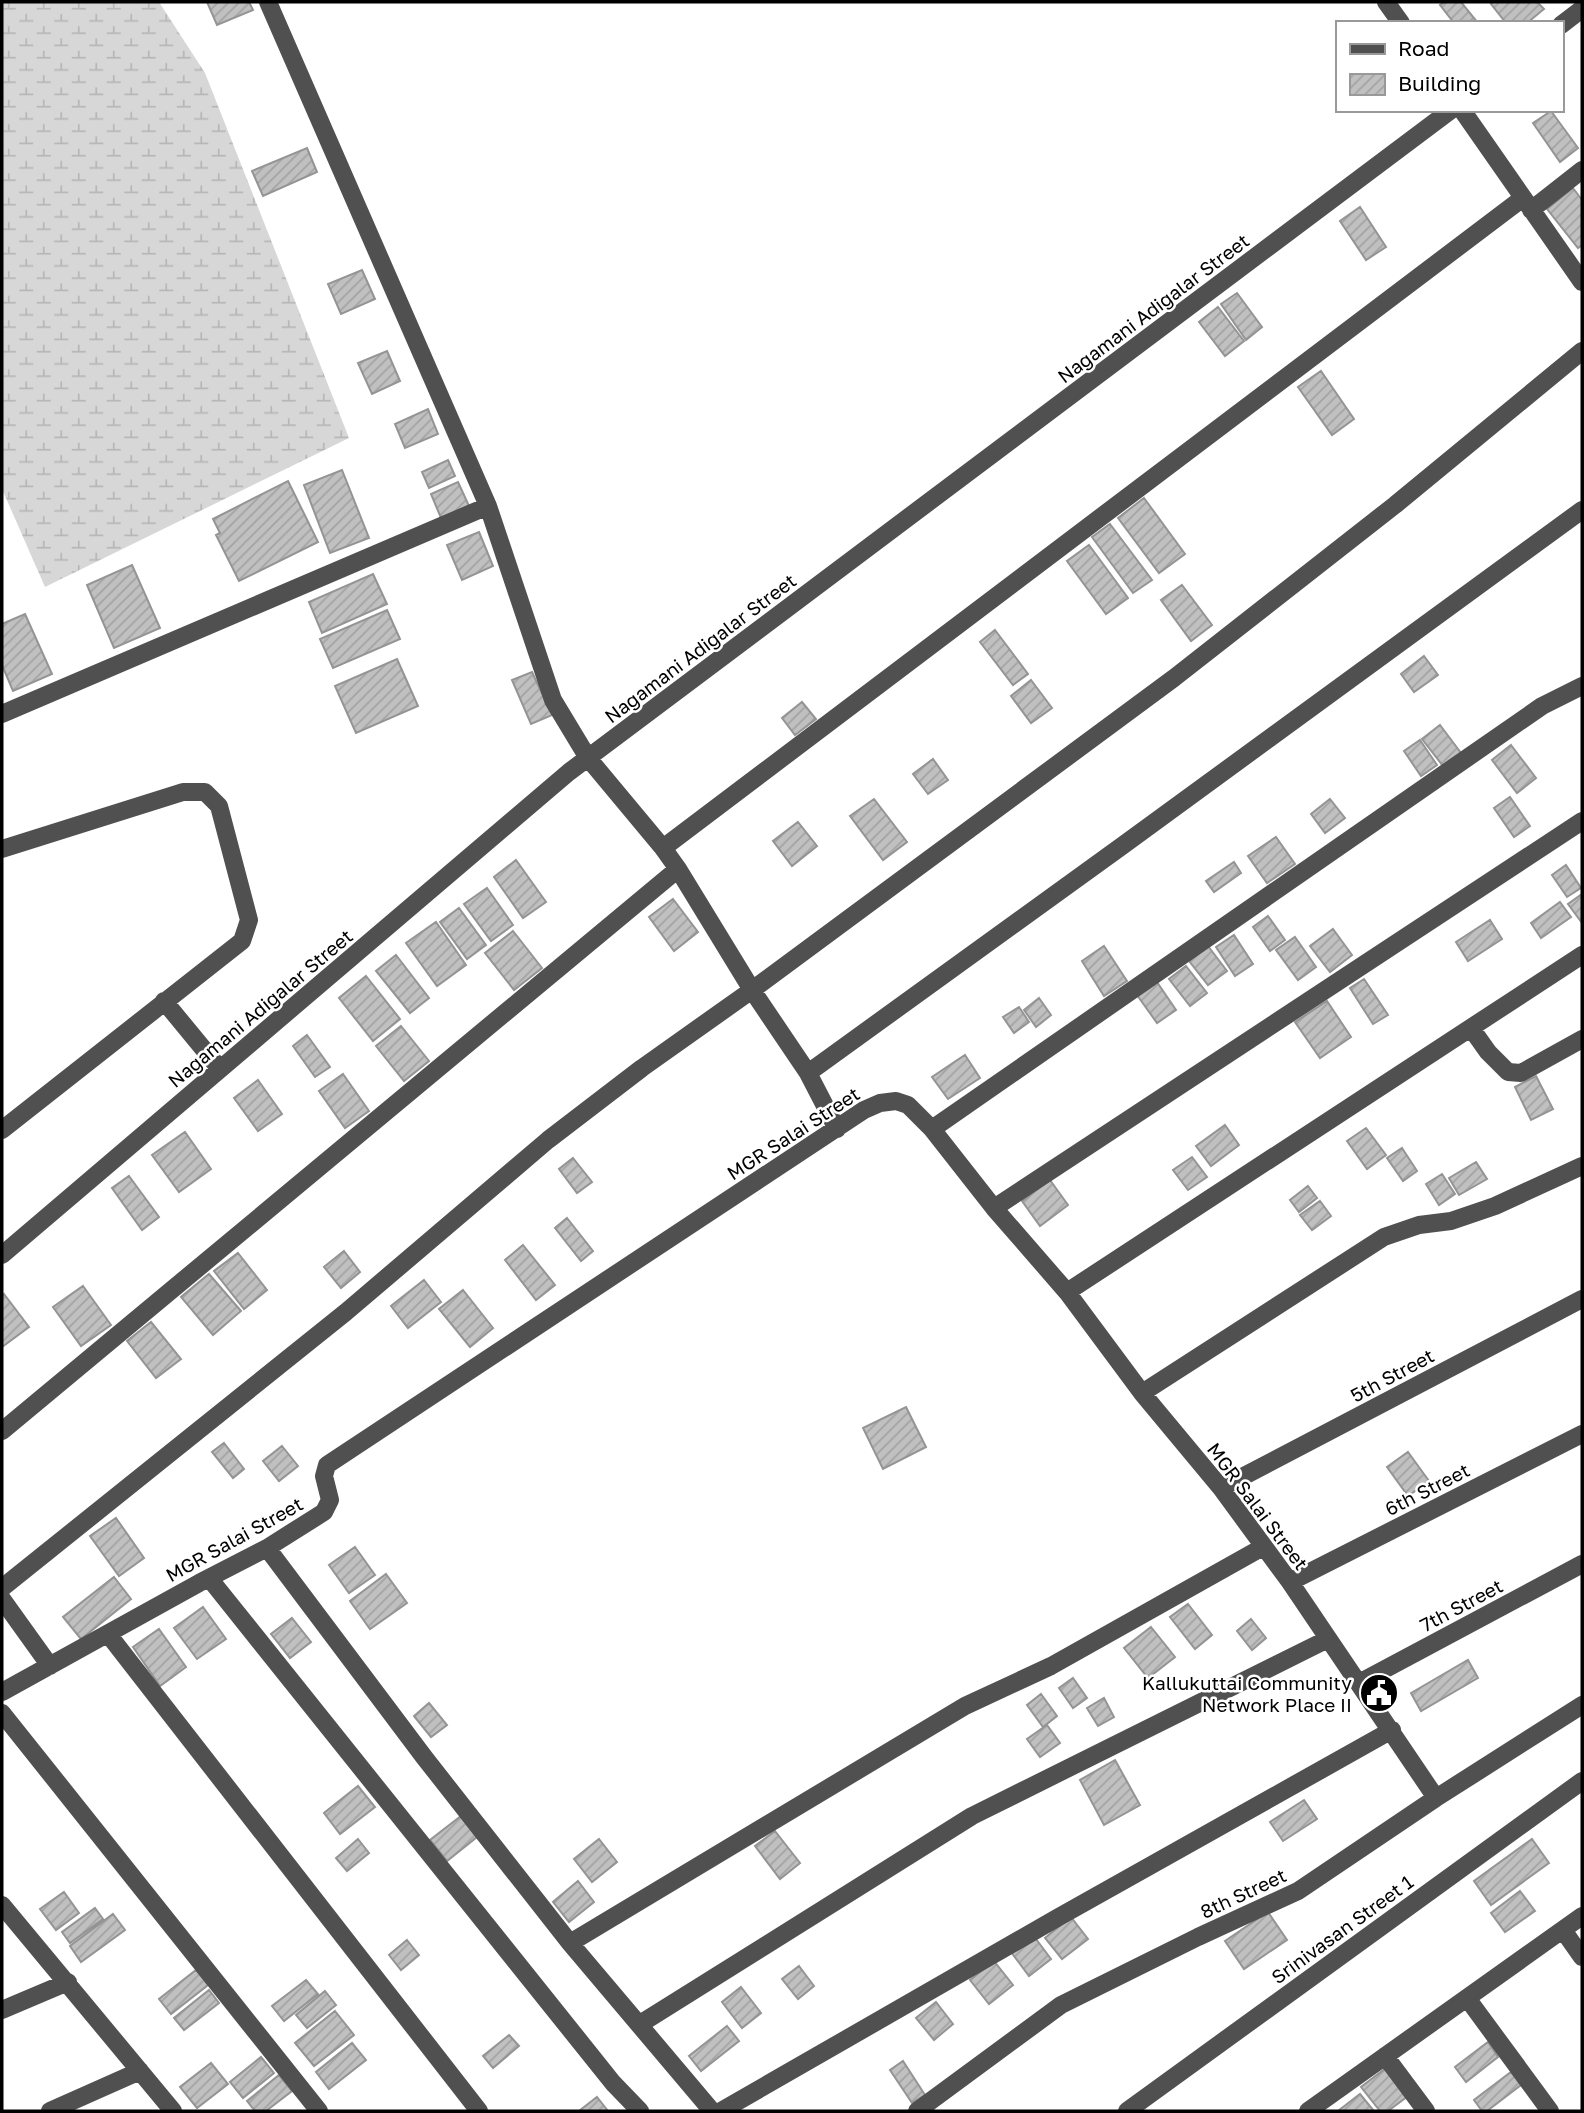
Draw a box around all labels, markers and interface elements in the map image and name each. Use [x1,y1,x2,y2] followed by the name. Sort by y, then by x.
[1336,21,1563,112] legend
[1398,35,1449,61] text: Road
[1398,70,1481,96] text: Building
[1053,229,1253,387] street label: Nagamani Adigalar Street
[600,569,800,727] street label: Nagamani Adigalar Street
[163,924,357,1092] street label: Nagamani Adigalar Street
[722,1082,864,1184] street label: MGR Salai Street
[1346,1343,1438,1407] street label: 5th Street
[1203,1438,1313,1574] street label: MGR Salai Street
[1381,1458,1473,1520] street label: 6th Street
[161,1492,307,1586] street label: MGR Salai Street
[1416,1574,1506,1636] street label: 7th Street
[1142,1671,1352,1716] place label: Kallukuttai Community Network Place II
[1358,1672,1400,1714] public building icon: Kallukuttai Community Network Place II
[1197,1863,1289,1923] street label: 8th Street
[1267,1870,1417,1988] street label: Srinivasan Street 1

